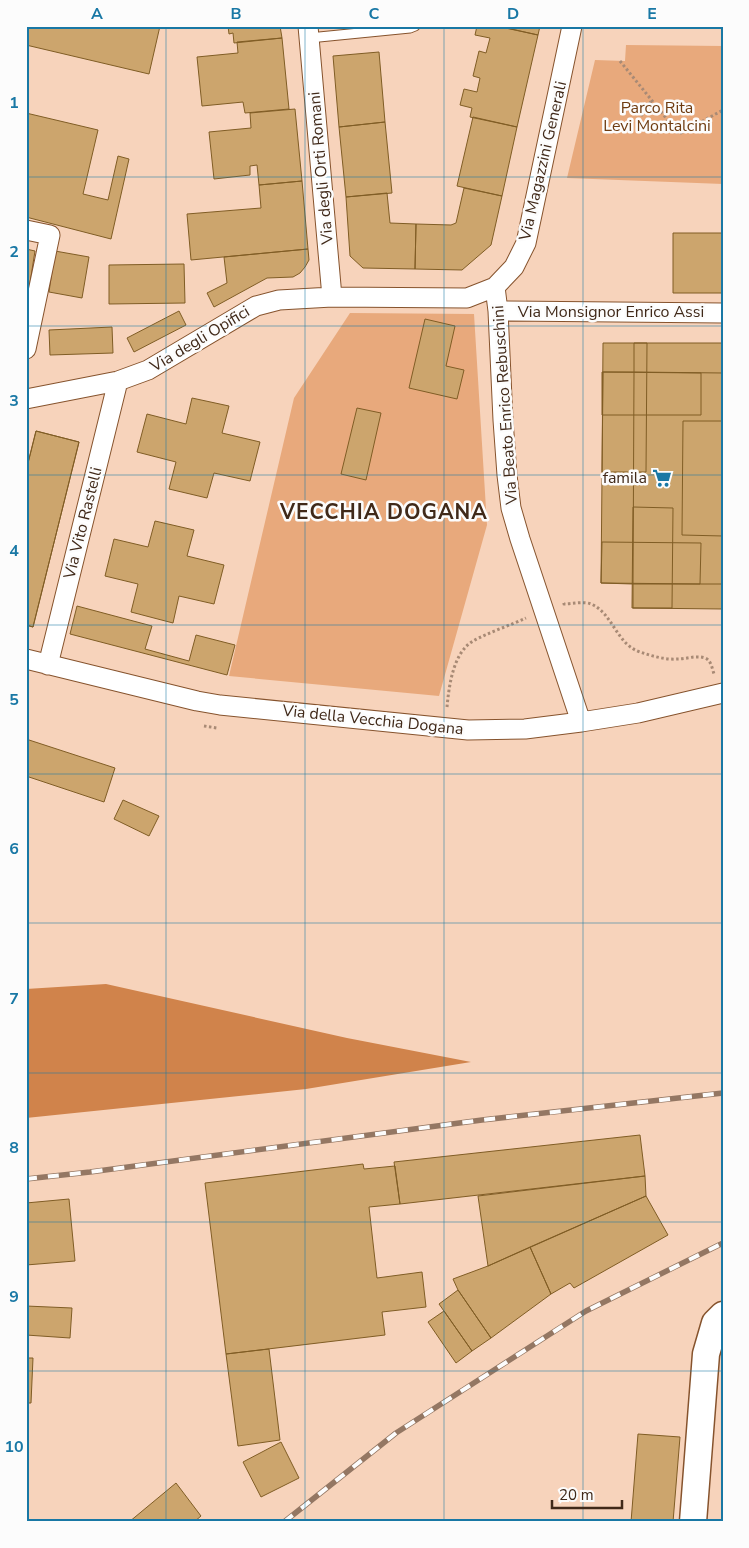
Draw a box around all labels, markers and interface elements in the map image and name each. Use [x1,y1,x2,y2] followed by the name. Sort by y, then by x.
[91,3,103,25] text: A
[230,3,242,25] text: B
[369,3,380,25] text: C
[507,3,519,25] text: D
[647,3,657,25] text: E
[514,79,572,244] street label: Via Magazzini Generali
[303,91,339,246] street label: Via degli Orti Romani
[9,92,19,114] text: 1
[603,97,711,137] park label: Parco Rita Levi Montalcini
[9,241,19,263] text: 2
[145,301,254,378] street label: Via degli Opifici
[517,301,704,323] street label: Via Monsignor Enrico Assi
[487,305,523,506] street label: Via Beato Enrico Rebuschini
[9,390,19,412] text: 3
[58,465,108,582] street label: Via Vito Rastelli
[603,467,647,489] place label: famila
[651,467,673,489] supermarket icon: famila
[279,498,488,526] district label: VECCHIA DOGANA
[9,540,19,562] text: 4
[9,689,19,711] text: 5
[280,699,465,740] street label: Via della Vecchia Dogana
[9,838,19,860] text: 6
[9,988,19,1010] text: 7
[9,1137,19,1159] text: 8
[9,1286,19,1308] text: 9
[4,1436,24,1458] text: 10
[552,1478,622,1510] scale bar
[559,1485,594,1505] text: 20 m

